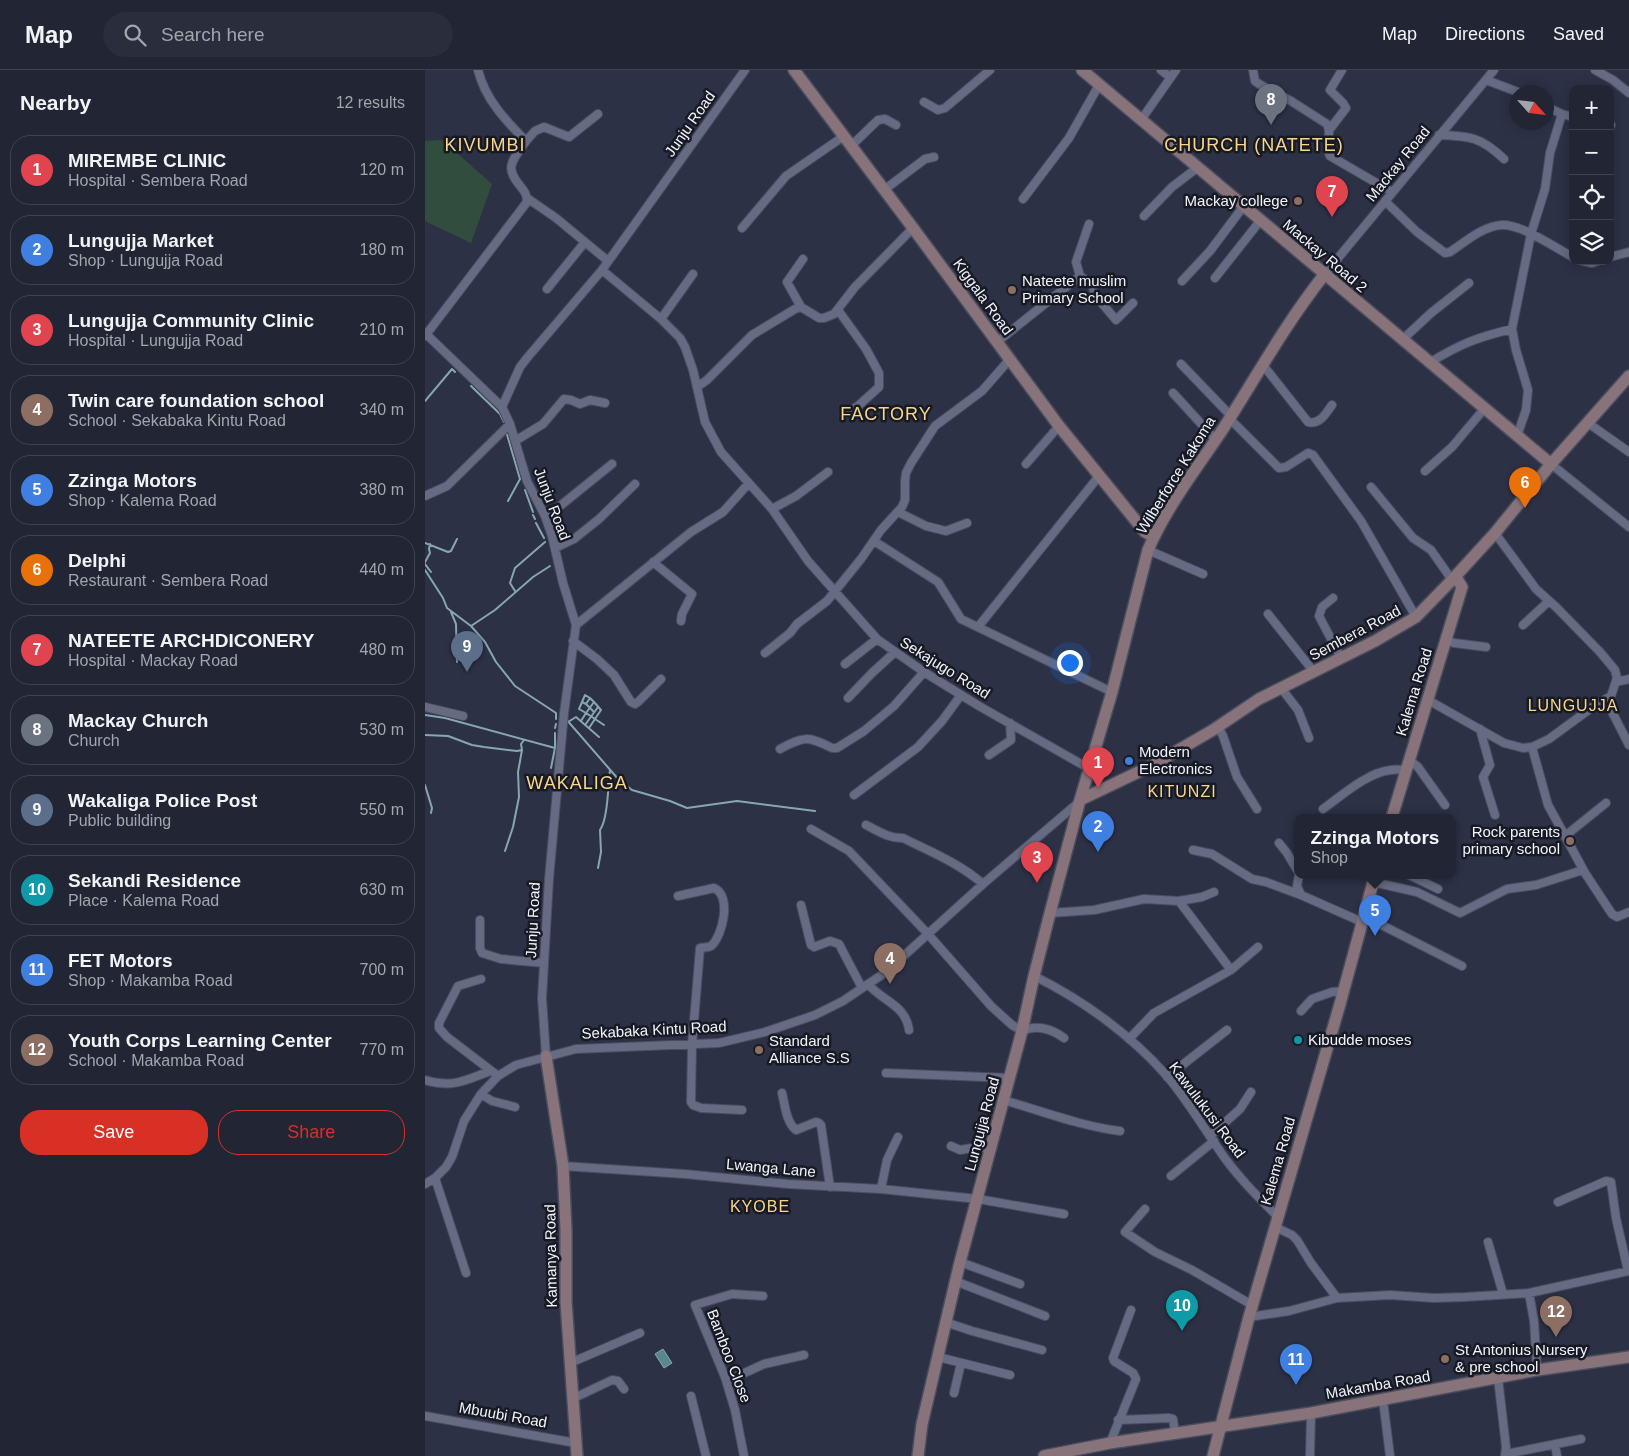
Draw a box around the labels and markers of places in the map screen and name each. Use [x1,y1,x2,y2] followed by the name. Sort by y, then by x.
[1255,84,1287,125] pin: 8
[1316,176,1348,217] pin: 7
[1185,192,1288,209] place label: Mackay college
[1292,195,1304,207] marker: Mackay college
[1022,272,1126,306] place label: Nateete muslim Primary School
[1006,284,1018,296] marker: Nateete muslim Primary School
[1509,467,1541,508] pin: 6
[451,631,483,672] pin: 9
[1139,743,1212,777] place label: Modern Electronics
[1082,747,1114,788] pin: 1
[1123,755,1135,767] marker: Modern Electronics
[1082,811,1114,852] pin: 2
[1462,823,1560,857] place label: Rock parents primary school
[1564,835,1576,847] marker: Rock parents primary school
[1021,842,1053,883] pin: 3
[1359,895,1391,936] pin: 5
[874,943,906,984] pin: 4
[1308,1031,1411,1048] place label: Kibudde moses
[769,1032,850,1066] place label: Standard Alliance S.S
[1292,1034,1304,1046] marker: Kibudde moses
[753,1044,765,1056] marker: Standard Alliance S.S
[1166,1290,1198,1331] pin: 10
[1540,1296,1572,1337] pin: 12
[1455,1341,1588,1375] place label: St Antonius Nursery & pre school
[1280,1344,1312,1385] pin: 11
[1439,1353,1451,1365] marker: St Antonius Nursery & pre school

